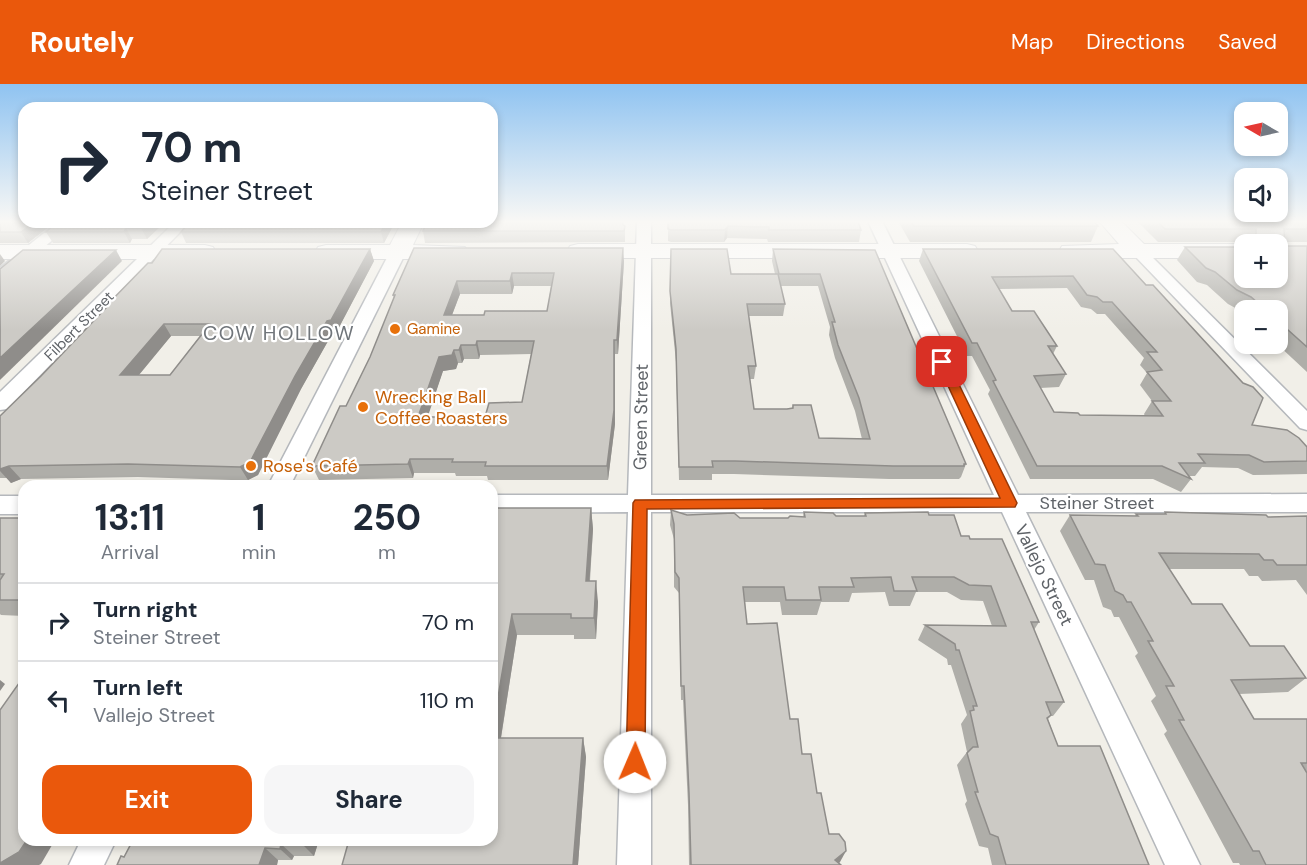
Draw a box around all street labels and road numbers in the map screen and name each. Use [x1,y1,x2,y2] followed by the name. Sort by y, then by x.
[40,287,118,365] street label: Filbert Street
[628,364,654,470] street label: Green Street
[1040,491,1154,515] street label: Steiner Street
[1009,520,1079,630] street label: Vallejo Street

